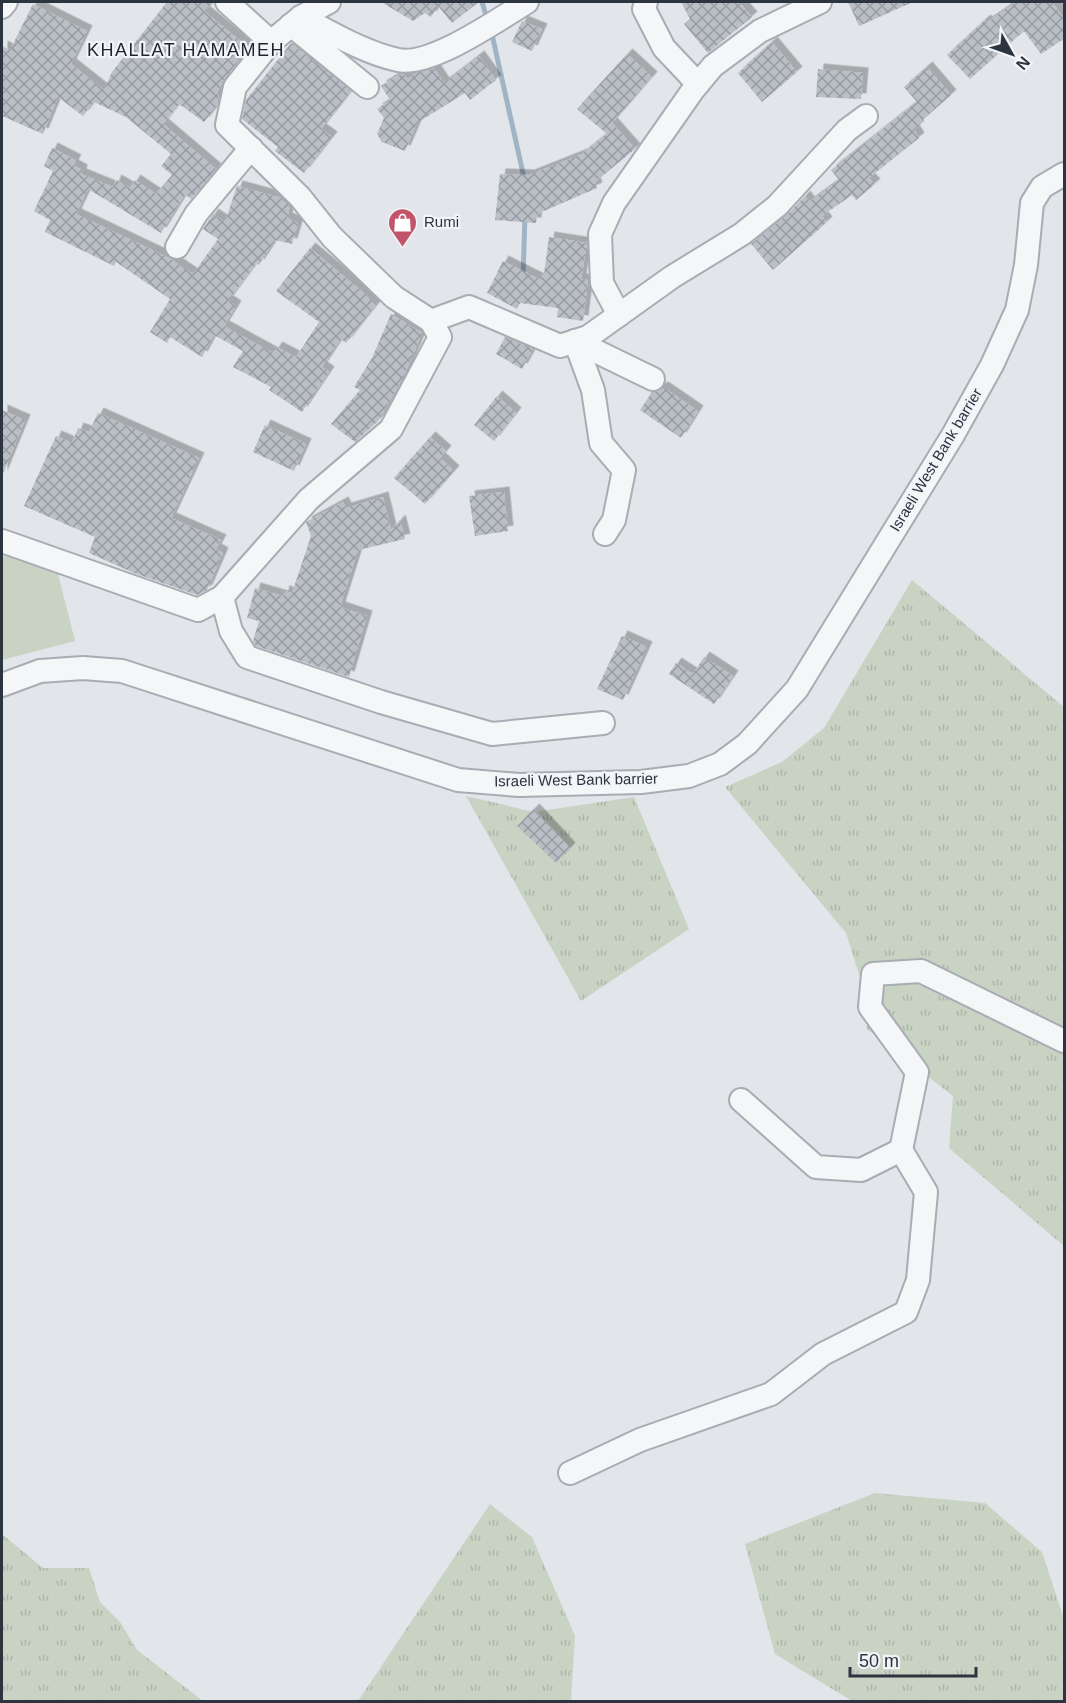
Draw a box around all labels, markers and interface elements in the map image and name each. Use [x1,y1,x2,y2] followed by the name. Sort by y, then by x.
[982,24,1042,84] north arrow
[87,40,285,60] district label: KHALLAT HAMAMEH
[1013,53,1033,73] text: N
[387,206,419,248] shop icon: Rumi
[424,213,459,230] place label: Rumi
[886,385,985,534] street label: Israeli West Bank barrier
[494,770,658,789] street label: Israeli West Bank barrier
[850,1640,976,1678] scale bar
[859,1651,899,1671] text: 50 m

